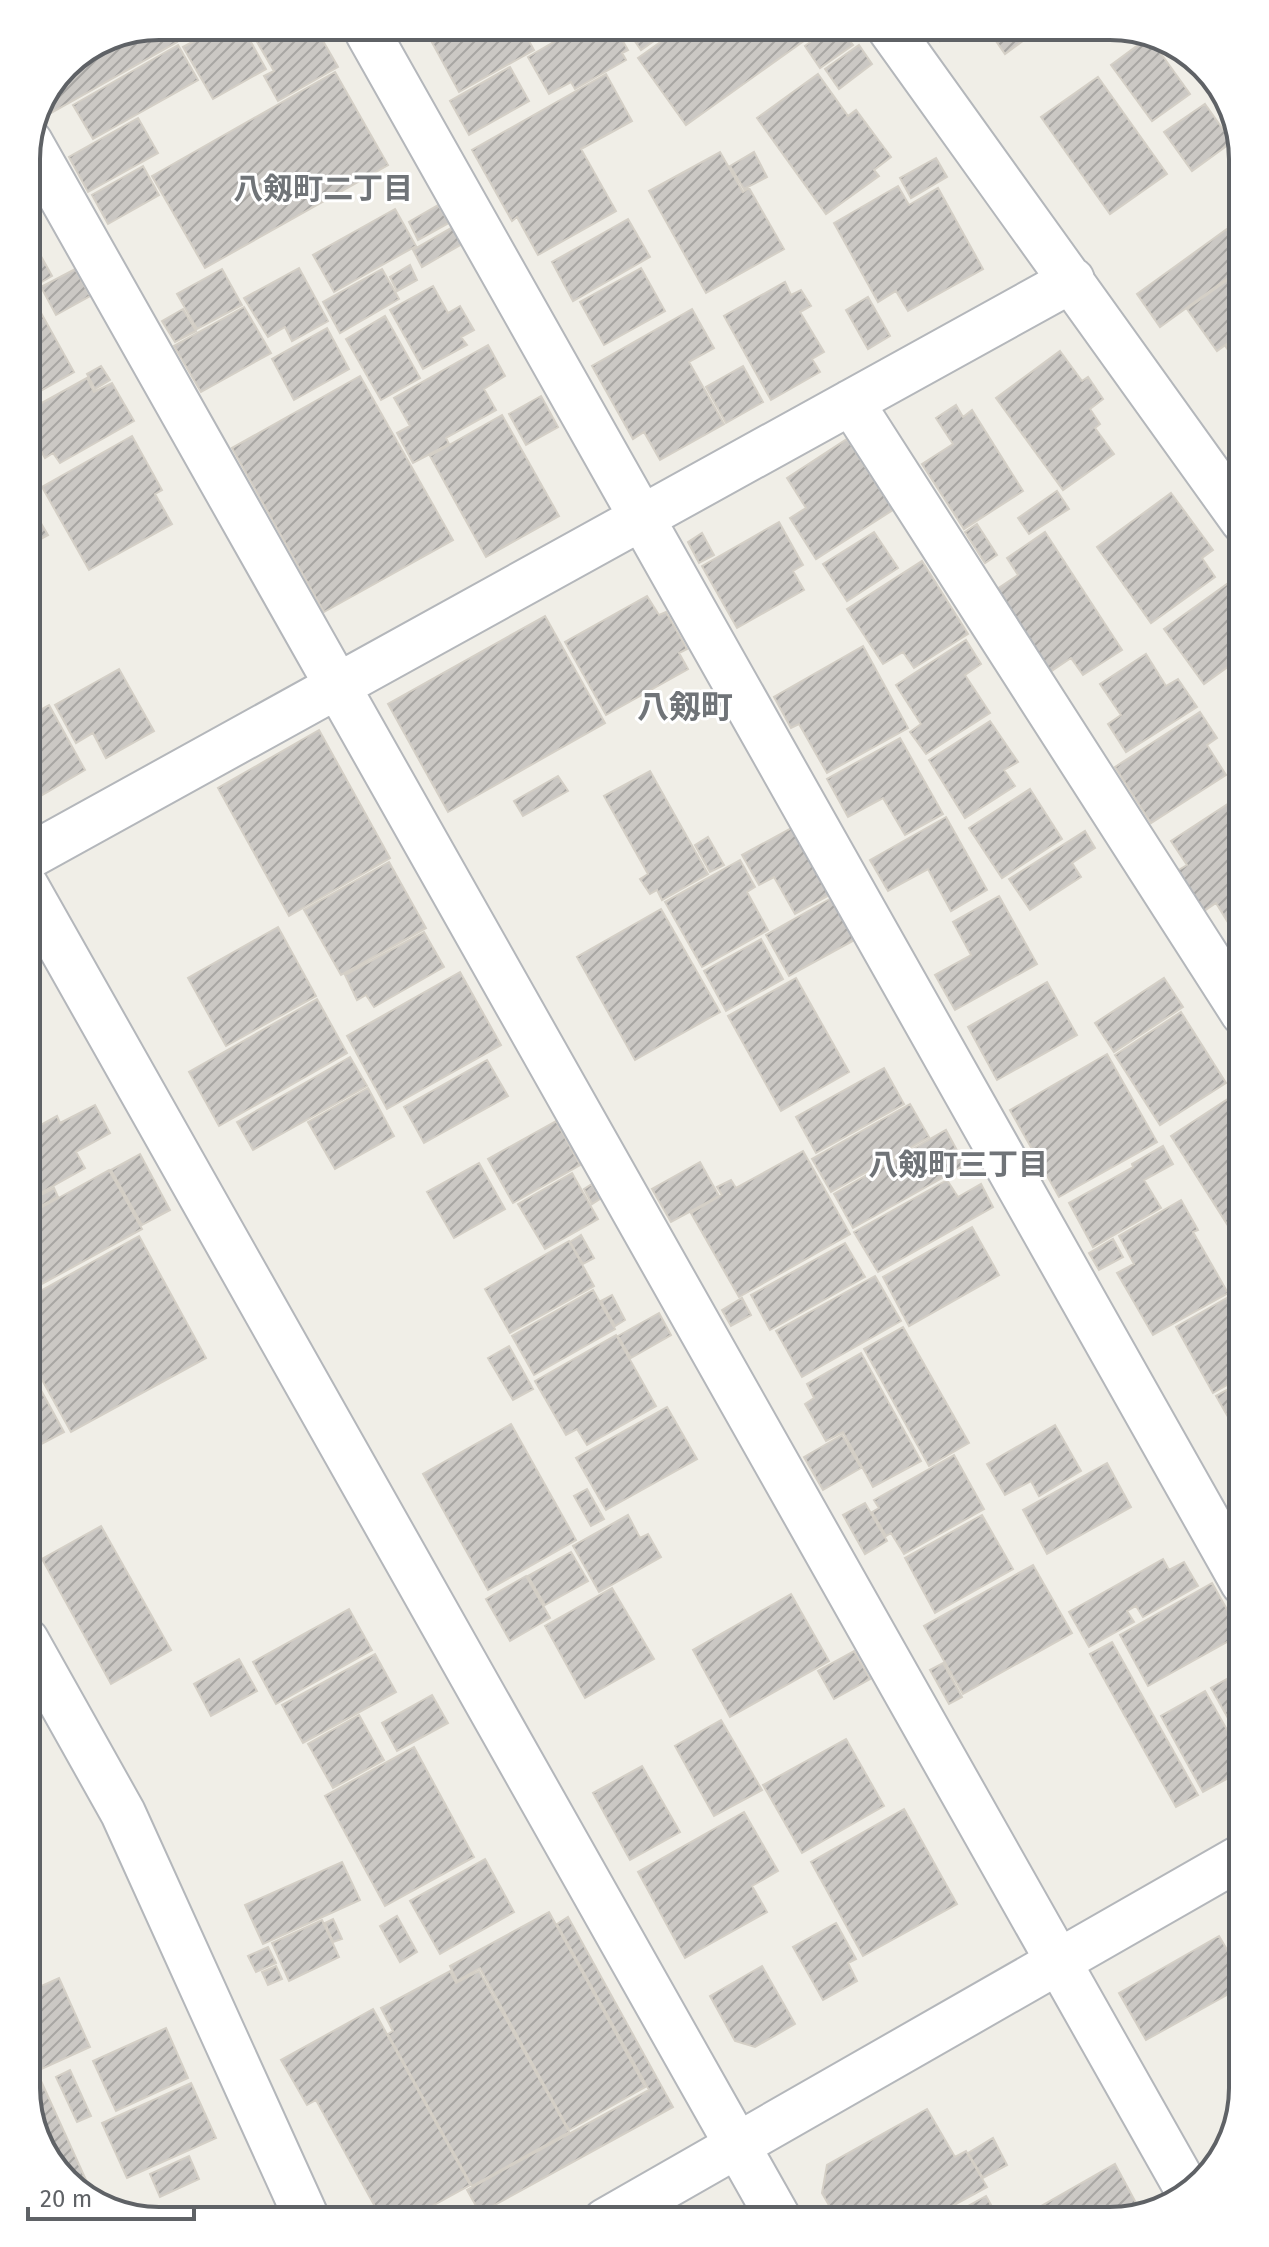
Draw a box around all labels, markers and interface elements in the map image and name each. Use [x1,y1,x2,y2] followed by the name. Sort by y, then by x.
[233,171,413,207] district label: 八剱町二丁目
[637,688,733,726] district label: 八剱町
[868,1147,1048,1183] district label: 八剱町三丁目
[28,2171,194,2221] scale bar
[40,2185,92,2213] text: 20 m

